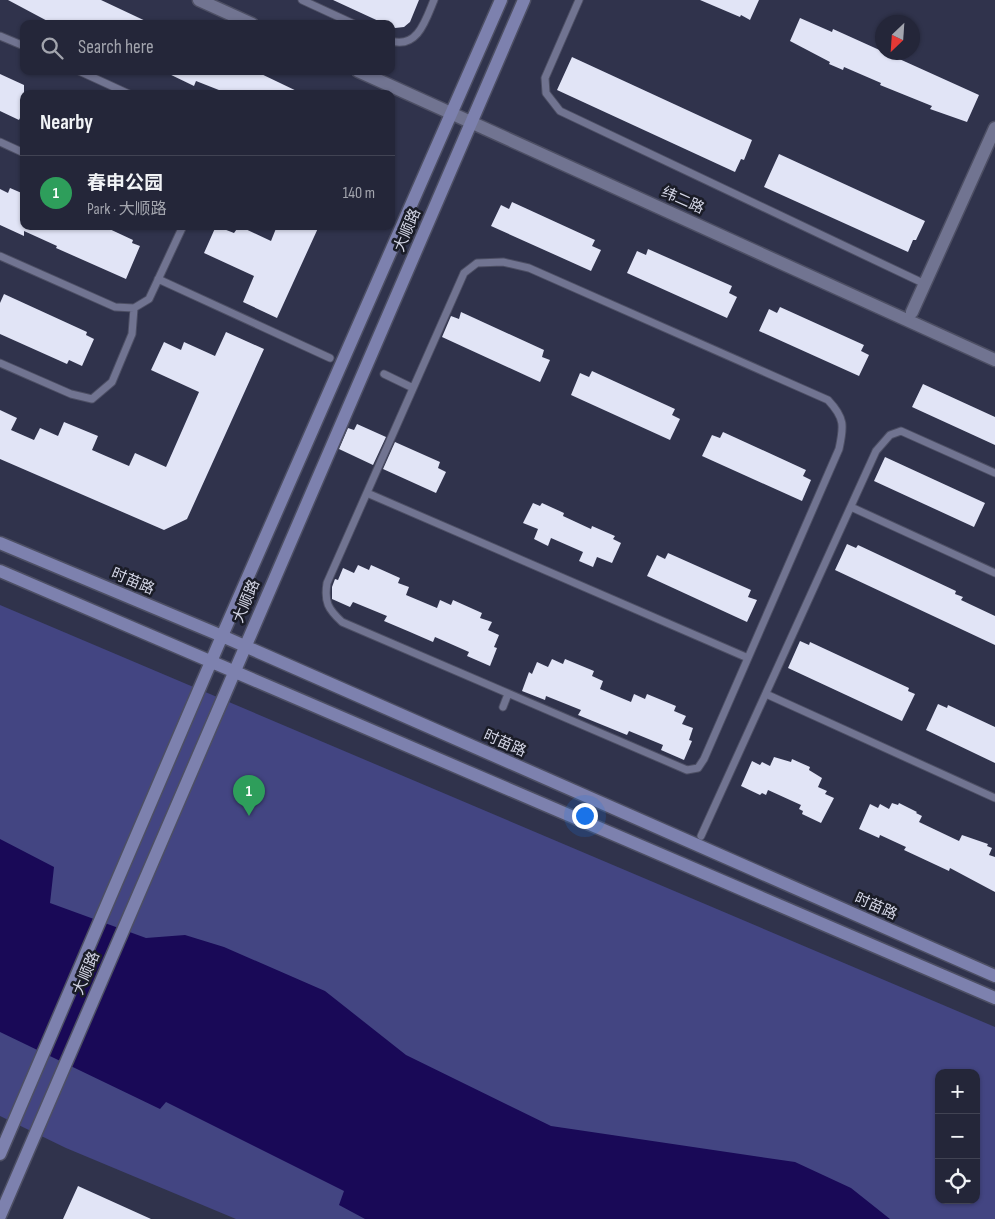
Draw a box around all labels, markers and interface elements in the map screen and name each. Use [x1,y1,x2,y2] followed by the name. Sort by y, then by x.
[875,15,920,60] north arrow
[20,20,395,75] search box
[38,34,66,62] icon: search
[78,36,154,59] text: Search here
[40,110,93,135] text: Nearby
[87,172,163,195] text: 春申公园
[658,183,707,218] street label: 纬二路
[53,184,59,203] text: 1
[343,184,375,203] text: 140 m
[87,200,167,219] text: Park · 大顺路
[390,206,425,255] street label: 大顺路
[108,564,157,599] street label: 时苗路
[229,577,264,626] street label: 大顺路
[480,726,529,761] street label: 时苗路
[233,775,265,816] pin: 1
[572,803,598,829] your location
[851,889,900,924] street label: 时苗路
[69,949,104,998] street label: 大顺路
[935,1069,980,1204] map controls
[935,1069,980,1114] button: +
[935,1114,980,1159] button: −
[935,1159,980,1204] button: locate

